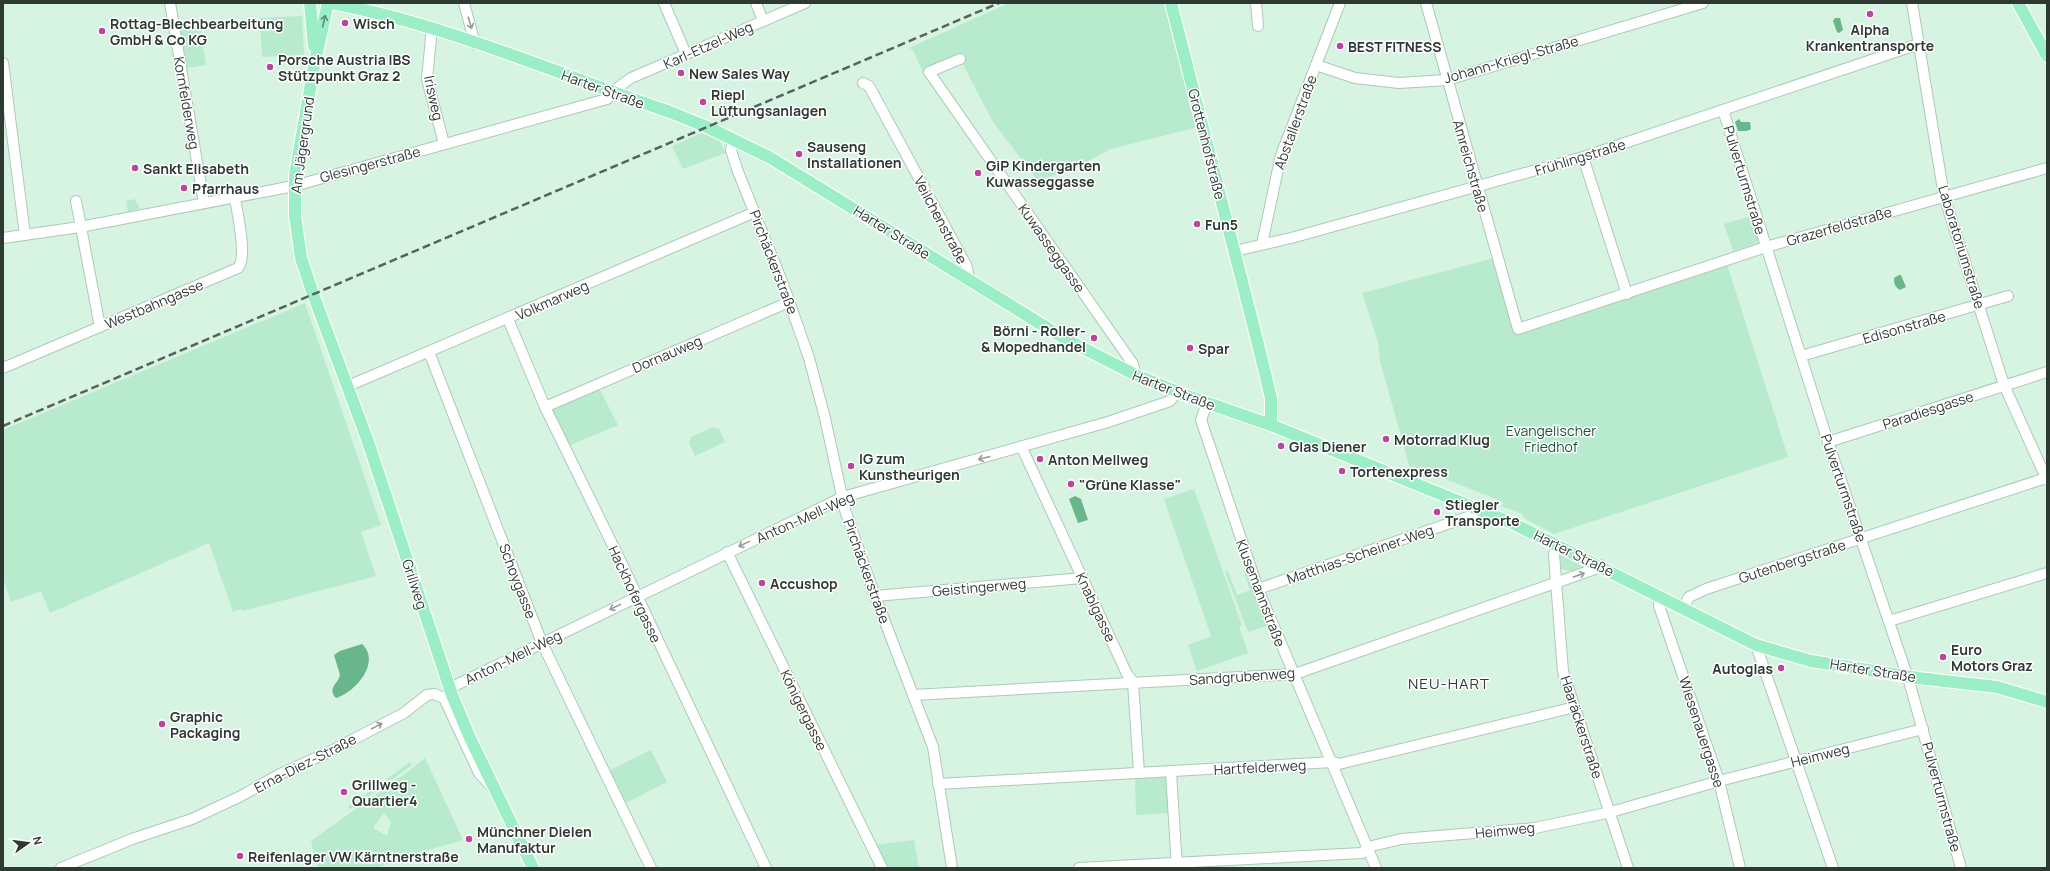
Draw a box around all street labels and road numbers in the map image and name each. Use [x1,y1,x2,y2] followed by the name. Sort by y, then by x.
[660,17,756,73] street label: Karl-Etzel-Weg
[1442,31,1580,87] street label: Johann-Kriegl-Straße
[169,55,205,151] street label: Kornfelderweg
[559,65,647,113] street label: Harter Straße
[1269,72,1321,172] street label: Abstallerstraße
[420,74,448,122] street label: Irisweg
[1184,87,1230,201] street label: Grottenhofstraße
[286,96,318,194] street label: Am Jägergrund
[1449,118,1493,214] street label: Amreichstraße
[1719,123,1771,237] street label: Pulverturmstraße
[1532,134,1628,180] street label: Frühlingstraße
[318,141,422,187] street label: Glesingerstraße
[910,173,972,267] street label: Veilchenstraße
[1934,183,1990,311] street label: Laboratoriumstraße
[1014,200,1090,296] street label: Kuwasseggasse
[850,201,934,263] street label: Harter Straße
[1784,202,1894,250] street label: Grazerfeldstraße
[745,207,803,317] street label: Pirchäckerstraße
[102,275,206,333] street label: Westbahngasse
[513,276,591,324] street label: Volkmarweg
[1860,306,1948,348] street label: Edisonstraße
[629,331,705,377] street label: Dornauweg
[1130,366,1218,414] street label: Harter Straße
[1880,386,1976,434] street label: Paradiesgasse
[1817,431,1871,545] street label: Pulverturmstraße
[753,487,857,547] street label: Anton-Mell-Weg
[839,516,895,626] street label: Pirchäckerstraße
[1284,520,1436,588] street label: Matthias-Scheiner-Weg
[1531,525,1617,581] street label: Harter Straße
[1736,535,1848,587] street label: Gutenbergstraße
[1232,537,1290,649] street label: Klusemannstraße
[495,541,541,621] street label: Schoygasse
[604,542,666,646] street label: Hackhofergasse
[398,556,432,612] street label: Grillweg
[1072,569,1120,645] street label: Knablgasse
[931,573,1027,601] street label: Geistingerweg
[461,625,565,689] street label: Anton-Mell-Weg
[1828,654,1918,686] street label: Harter Straße
[1188,663,1296,689] street label: Sandgrubenweg
[776,666,832,754] street label: Königergasse
[1556,673,1608,781] street label: Haaräckerstraße
[1675,674,1729,790] street label: Wiesenauergasse
[251,729,359,797] street label: Erna-Diez-Straße
[1789,739,1851,771] street label: Heimweg
[1918,740,1966,854] street label: Pulverturmstraße
[1213,755,1307,779] street label: Hartfelderweg
[1474,817,1536,843] street label: Heimweg

